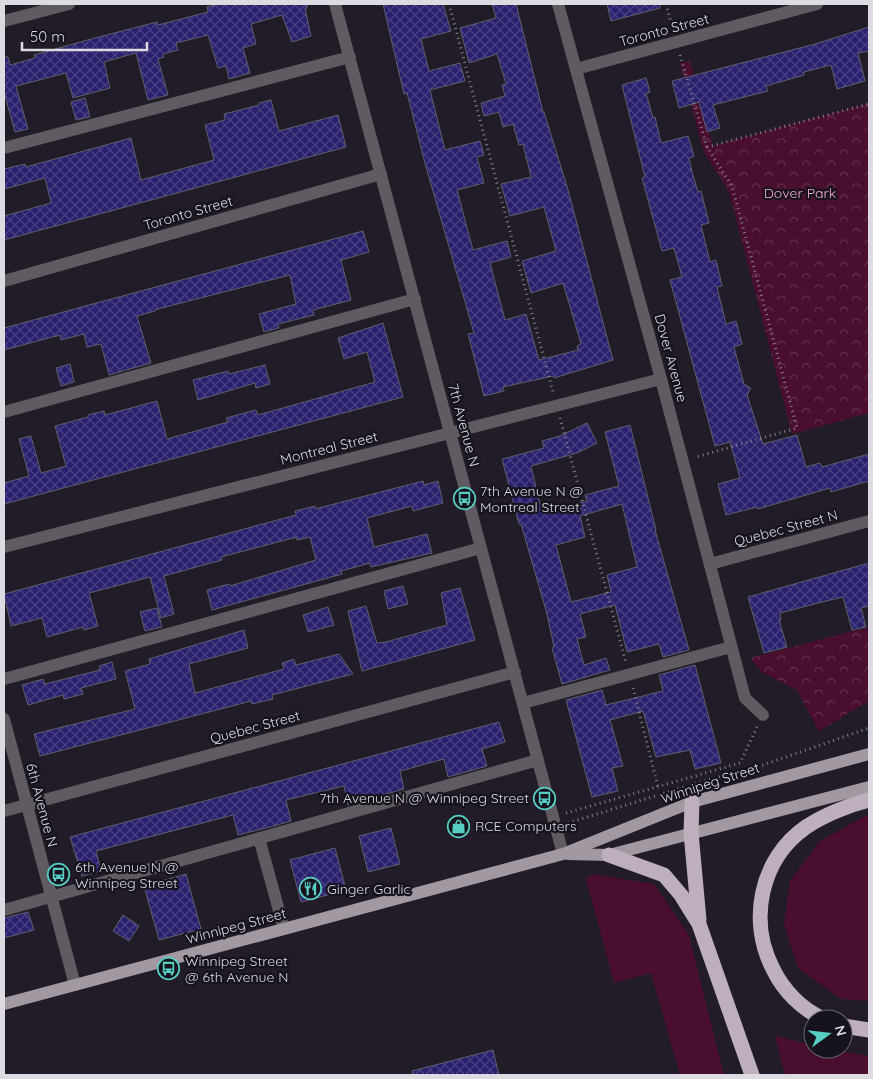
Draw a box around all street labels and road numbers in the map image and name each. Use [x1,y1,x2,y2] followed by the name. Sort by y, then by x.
[617,9,711,51] street label: Toronto Street
[141,192,235,234] street label: Toronto Street
[651,312,691,404] street label: Dover Avenue
[444,381,484,469] street label: 7th Avenue N
[278,427,380,469] street label: Montreal Street
[732,506,840,550] street label: Quebec Street N
[208,706,302,748] street label: Quebec Street
[658,758,762,807] street label: Winnipeg Street
[22,761,62,849] street label: 6th Avenue N
[184,904,288,948] street label: Winnipeg Street

